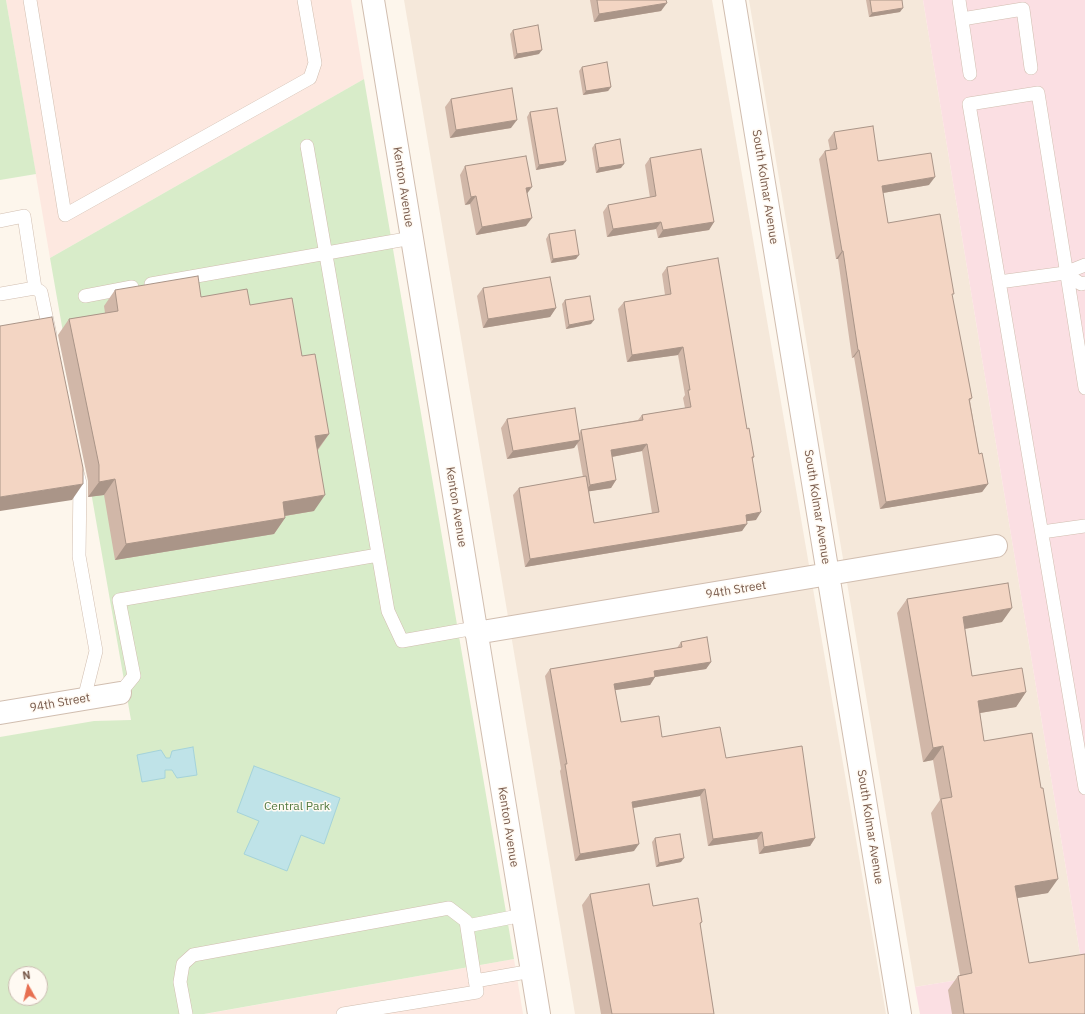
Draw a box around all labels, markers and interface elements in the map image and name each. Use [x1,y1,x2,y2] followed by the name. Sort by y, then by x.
[749,129,781,245] street label: South Kolmar Avenue
[390,146,416,228] street label: Kenton Avenue
[801,449,833,565] street label: South Kolmar Avenue
[443,466,469,548] street label: Kenton Avenue
[705,578,767,602] street label: 94th Street
[29,691,91,715] street label: 94th Street
[854,769,886,885] street label: South Kolmar Avenue
[495,786,521,868] street label: Kenton Avenue
[264,800,330,814] park label: Central Park
[8,966,48,1006] north arrow
[22,968,31,983] text: N

